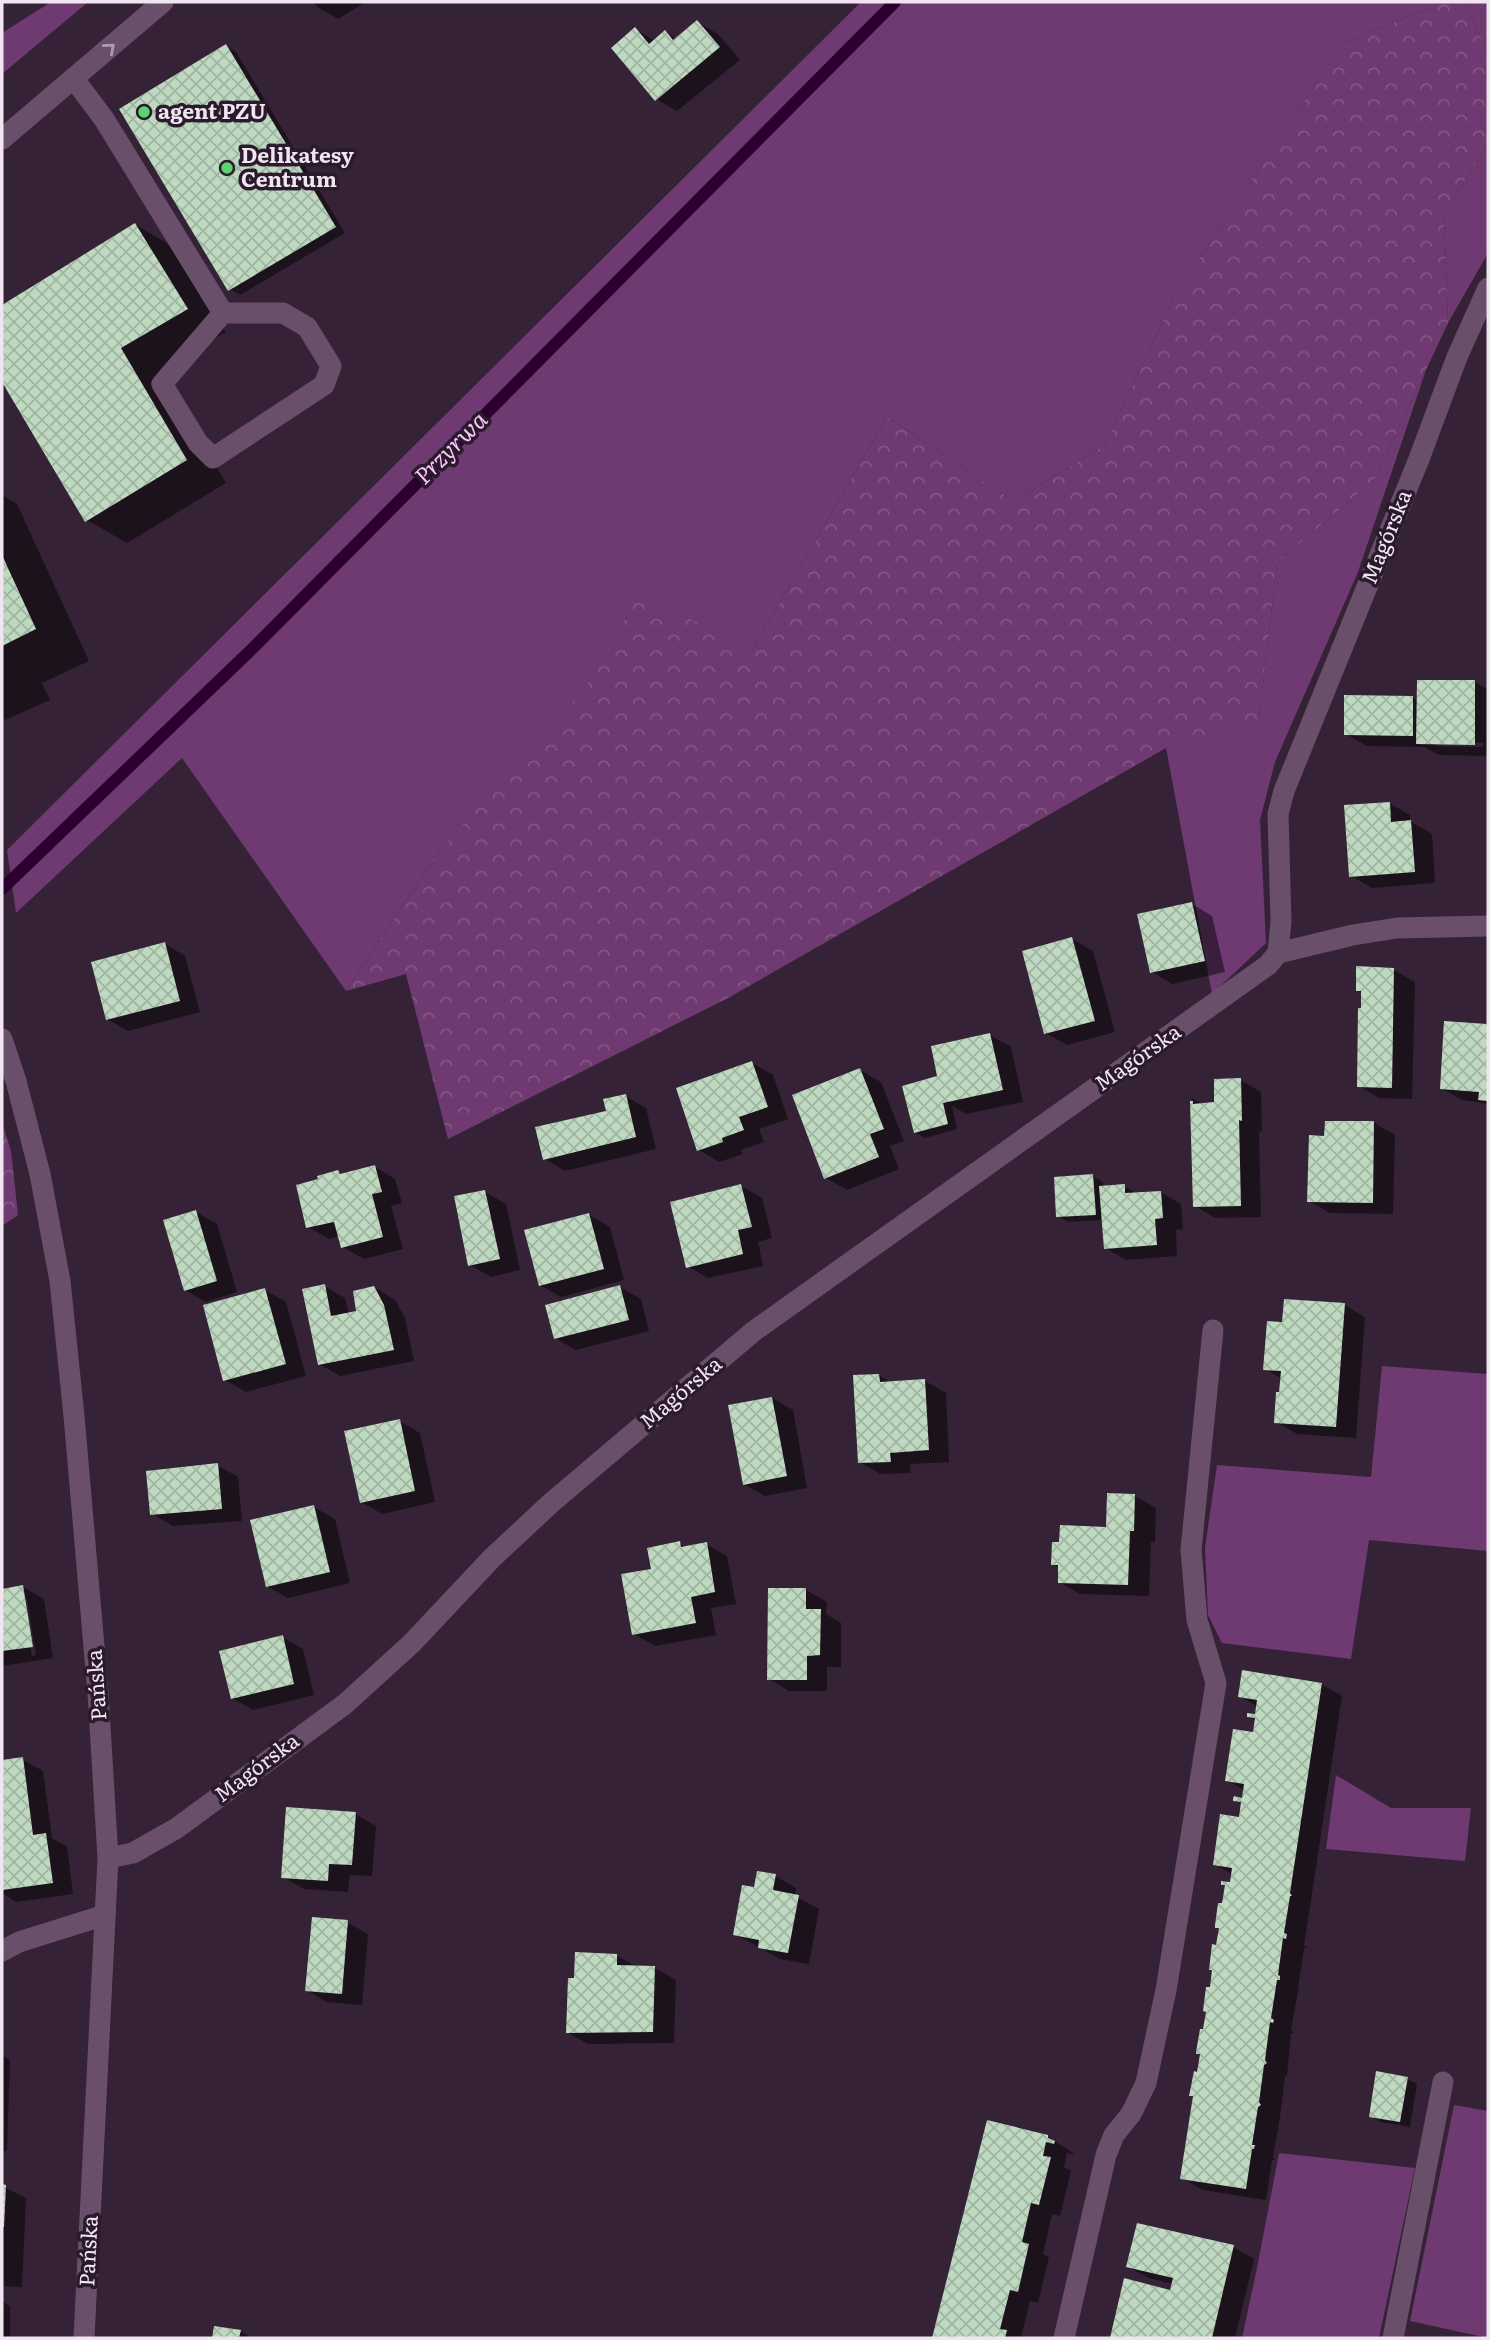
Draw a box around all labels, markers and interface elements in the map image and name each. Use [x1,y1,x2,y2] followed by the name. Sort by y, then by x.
[102,44,115,56] one-way arrow
[158,94,266,125] place label: agent PZU
[136,104,152,120] marker: agent PZU
[241,138,354,193] place label: Delikatesy Centrum
[219,160,235,176] marker: Delikatesy Centrum
[405,402,494,491] water label: Przyrwa
[1352,484,1418,588] street label: Magórska
[1087,1015,1187,1097] street label: Magórska
[632,1347,728,1435] street label: Magórska
[77,1648,112,1722] street label: Pańska
[207,1723,305,1808] street label: Magórska
[69,2214,104,2287] street label: Pańska

